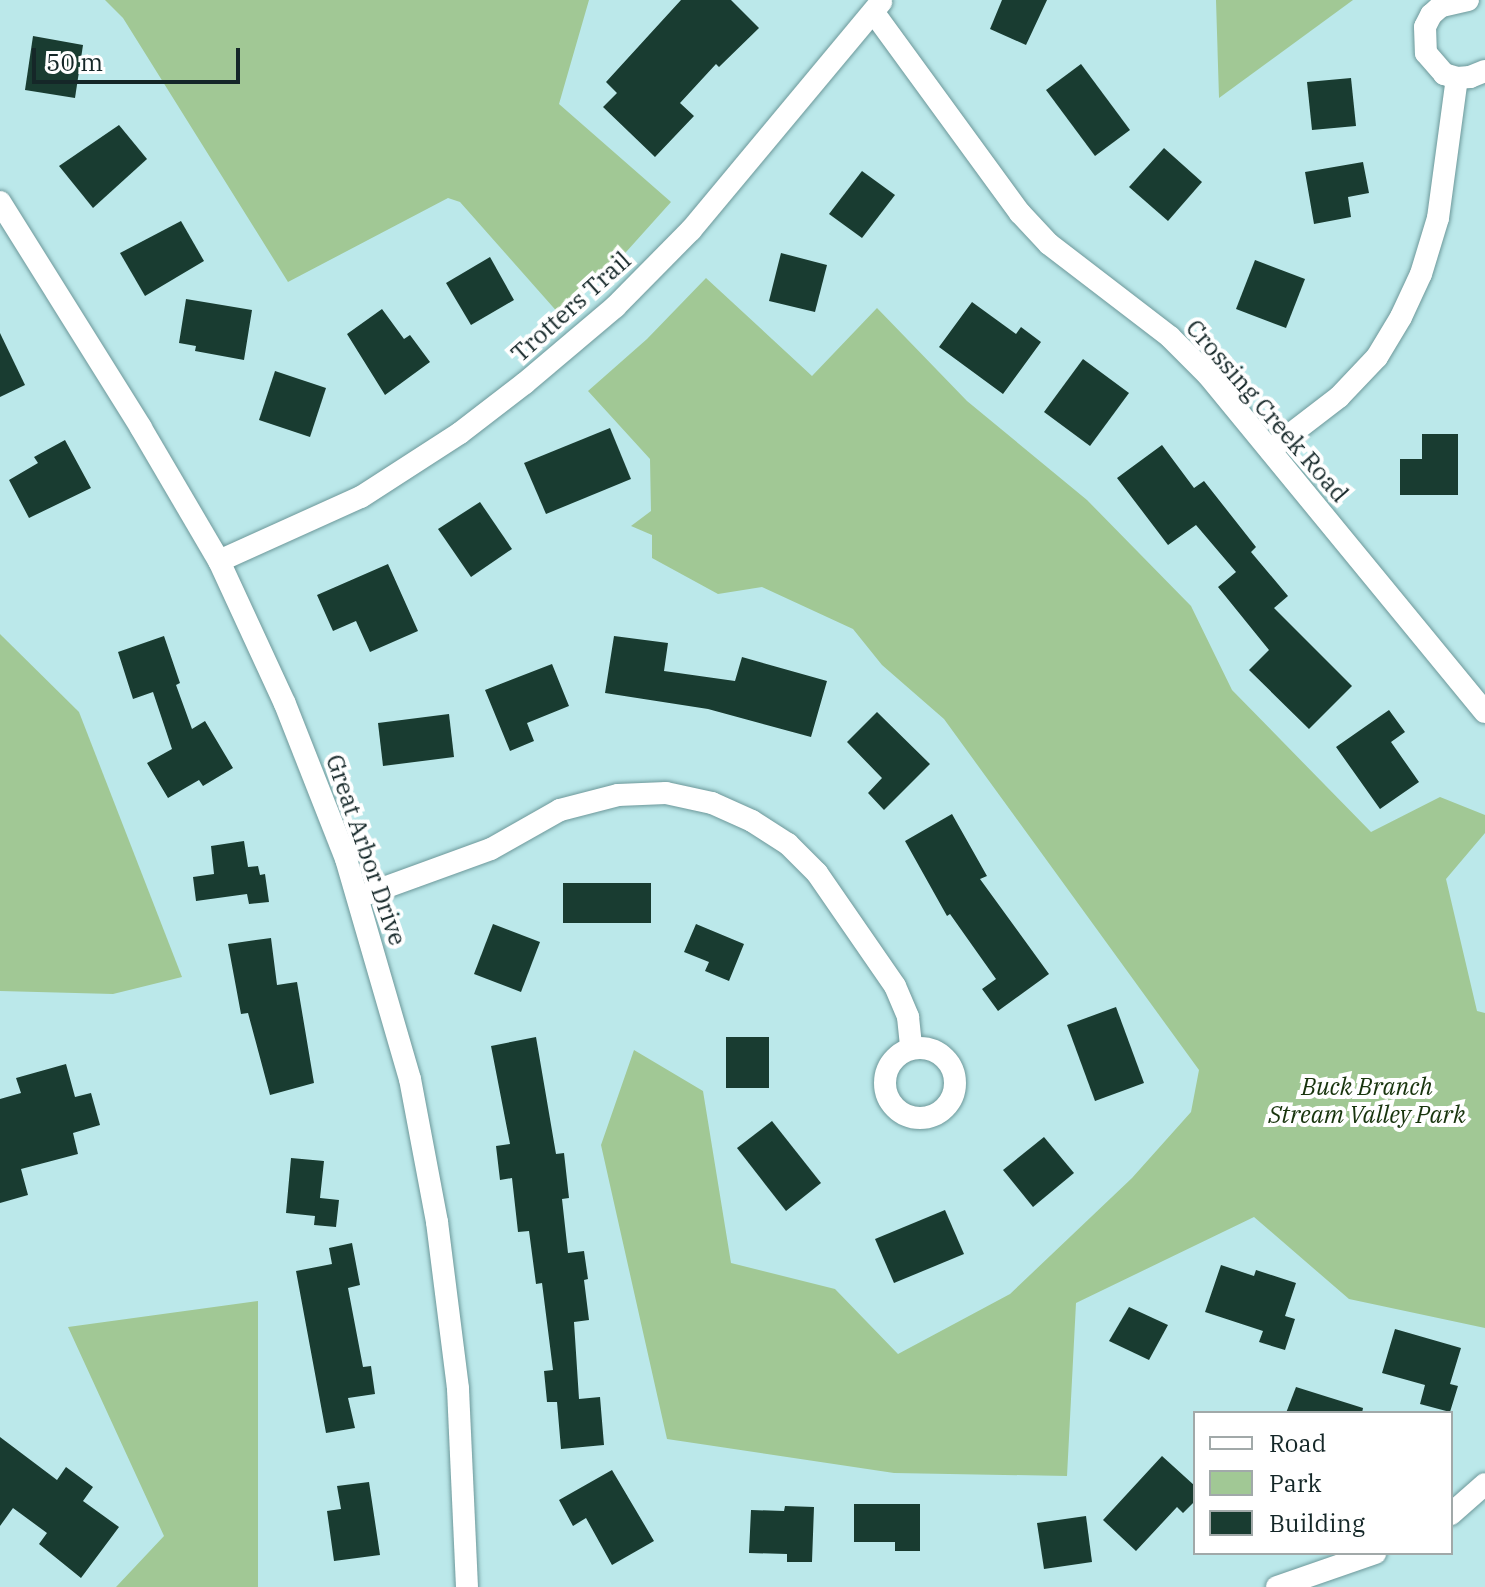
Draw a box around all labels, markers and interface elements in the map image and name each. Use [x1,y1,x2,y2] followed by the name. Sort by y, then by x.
[36,32,244,82] scale bar
[46,46,103,78] text: 50 m
[505,246,637,368] street label: Trotters Trail
[1180,314,1354,508] street label: Crossing Creek Road
[320,751,412,949] street label: Great Arbor Drive
[1268,1073,1466,1129] park label: Buck Branch Stream Valley Park
[1193,1411,1453,1555] legend
[1269,1427,1326,1459] text: Road
[1269,1467,1321,1499] text: Park
[1269,1507,1365,1539] text: Building

